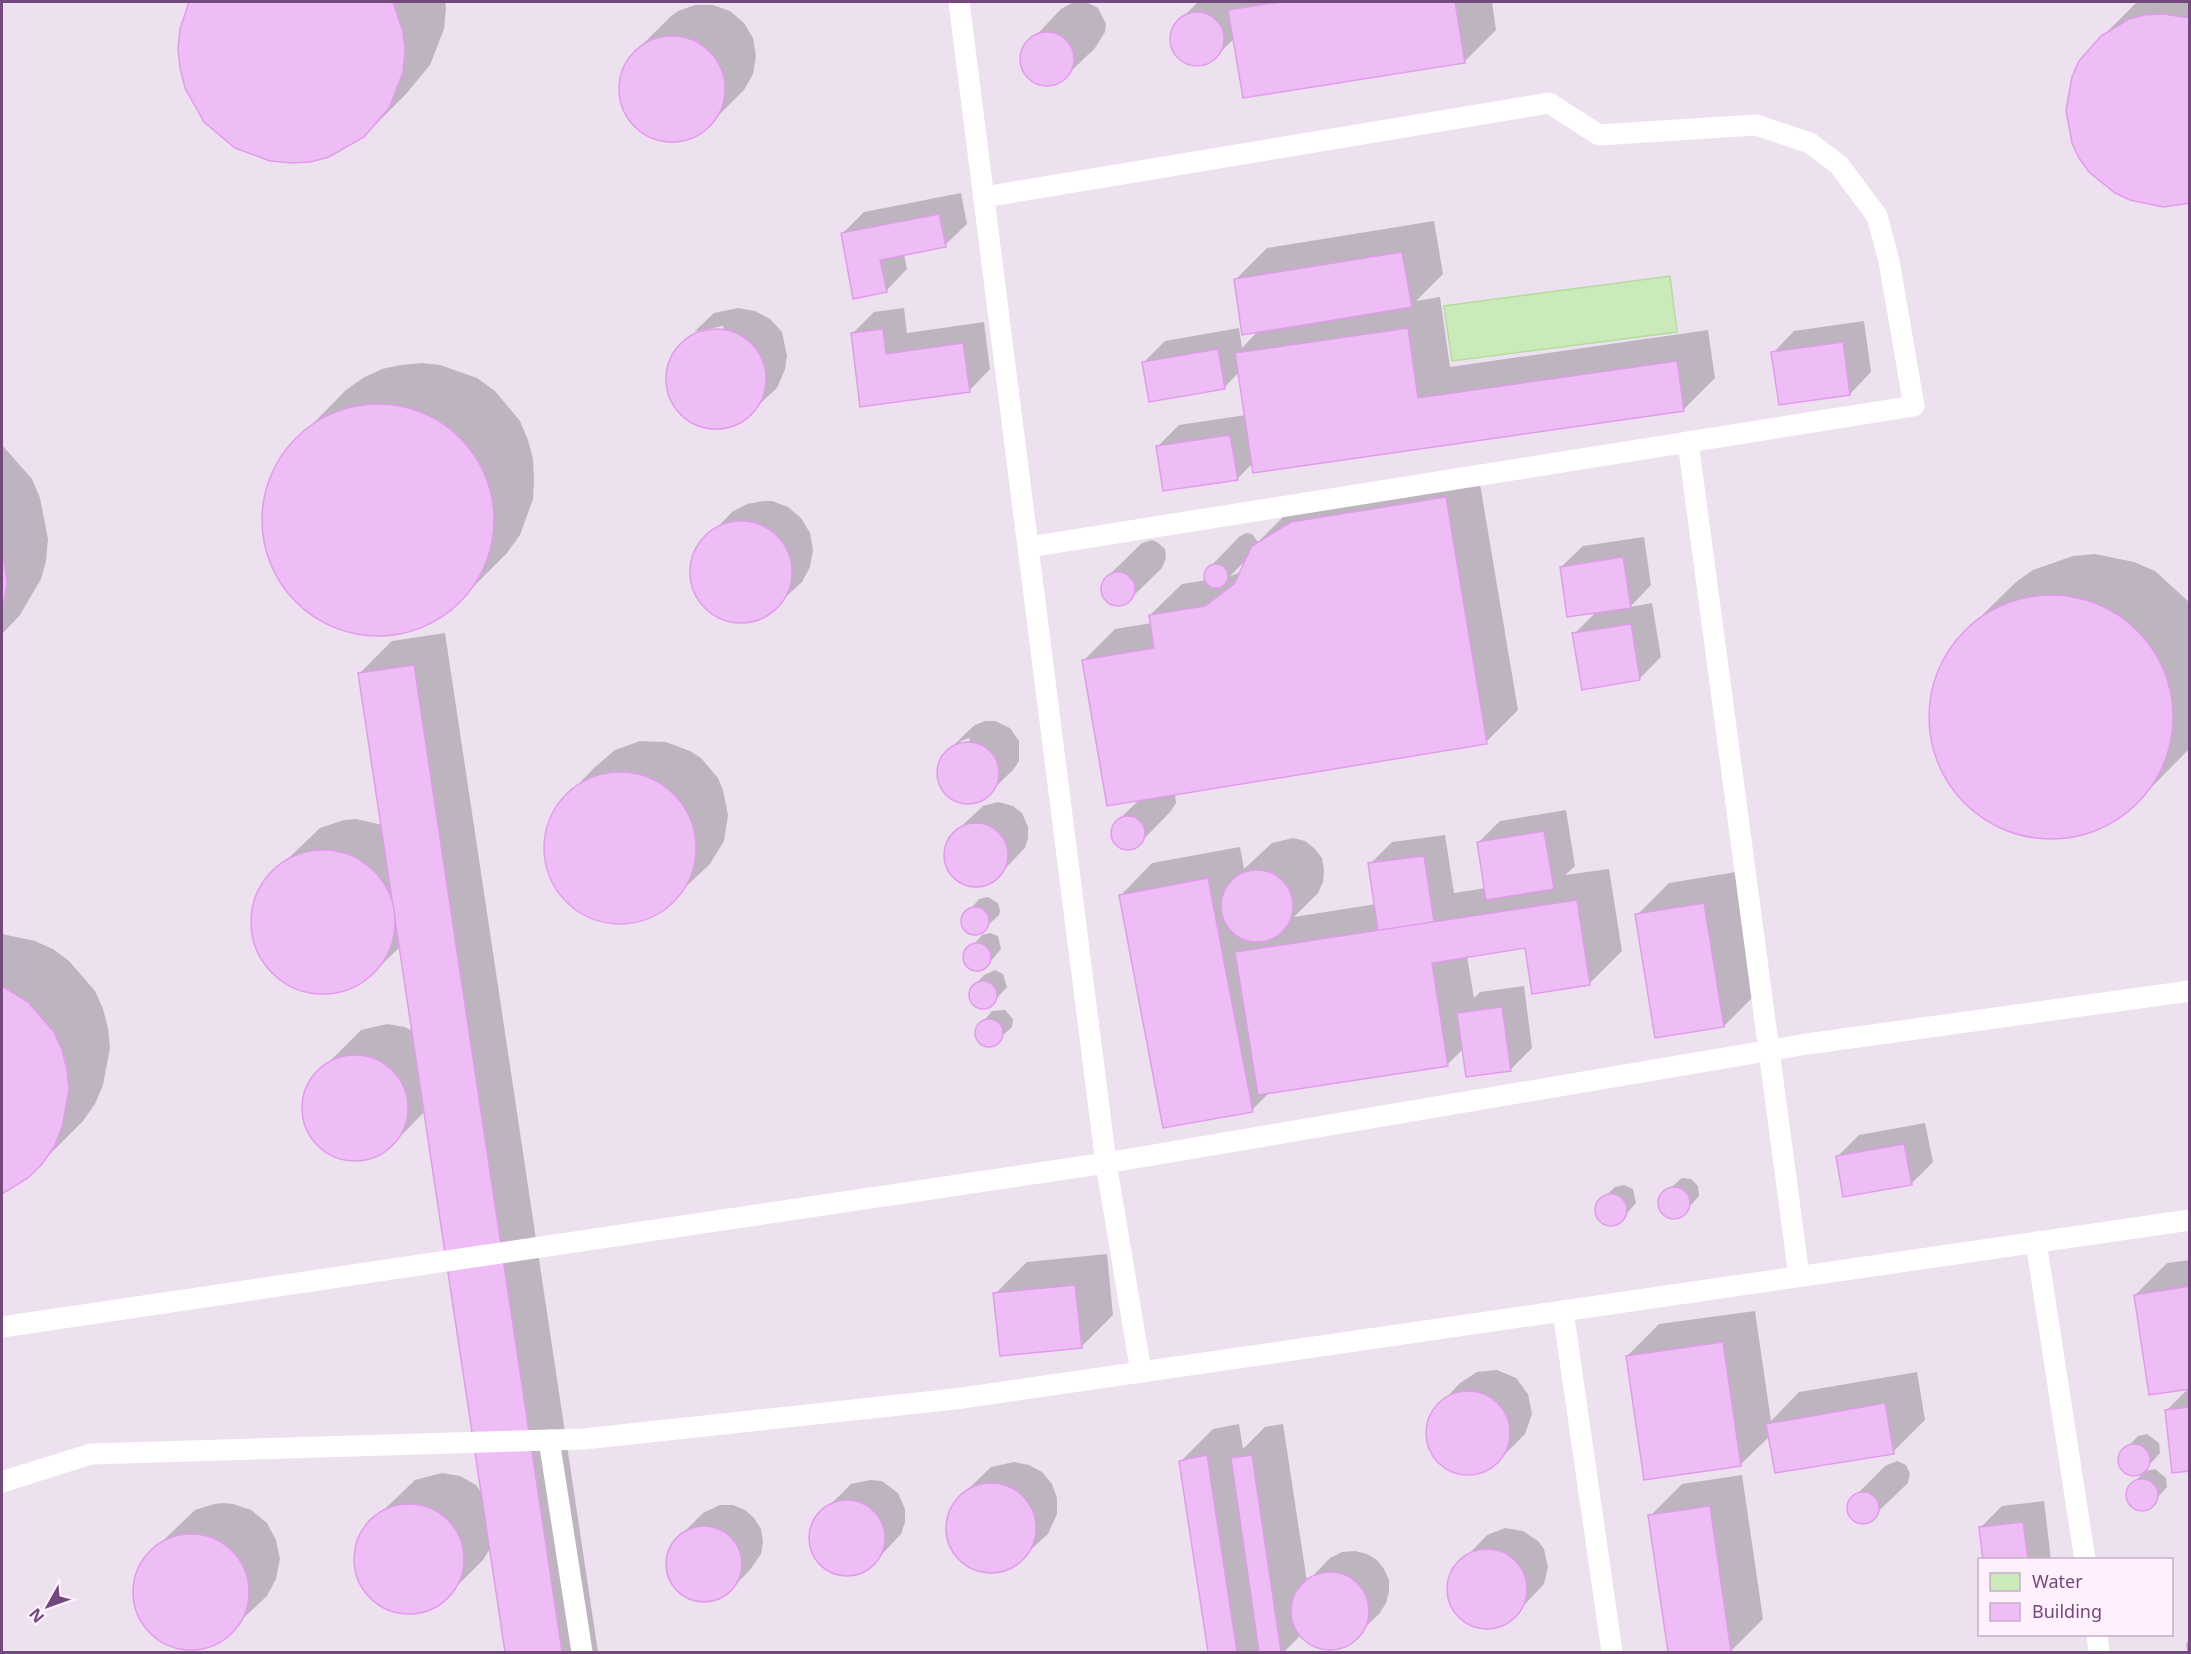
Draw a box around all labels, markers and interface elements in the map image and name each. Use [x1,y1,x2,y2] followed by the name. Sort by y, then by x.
[1978,1558,2173,1636] legend
[2032,1569,2083,1593] text: Water
[18,1576,78,1636] north arrow
[2032,1599,2102,1623] text: Building
[24,1604,49,1628] text: N

